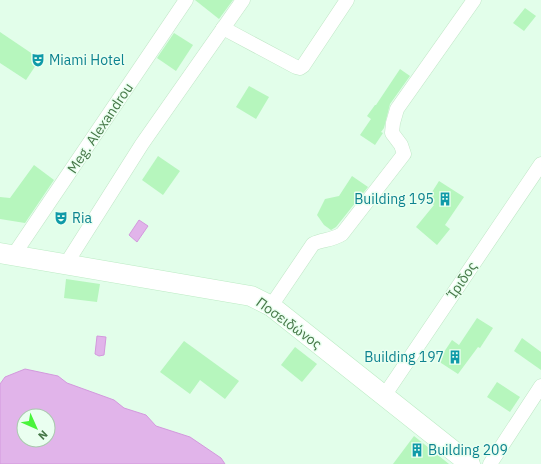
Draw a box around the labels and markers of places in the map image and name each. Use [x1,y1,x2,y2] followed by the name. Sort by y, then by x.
[49,51,125,69] place label: Miami Hotel
[30,52,46,68] theatre icon: Miami Hotel
[354,190,434,208] place label: Building 195
[437,191,453,207] building icon: Building 195
[72,209,92,227] place label: Ria
[53,210,69,226] theatre icon: Ria
[364,348,444,366] place label: Building 197
[447,349,463,365] building icon: Building 197
[428,441,508,459] place label: Building 209
[409,442,425,458] building icon: Building 209

